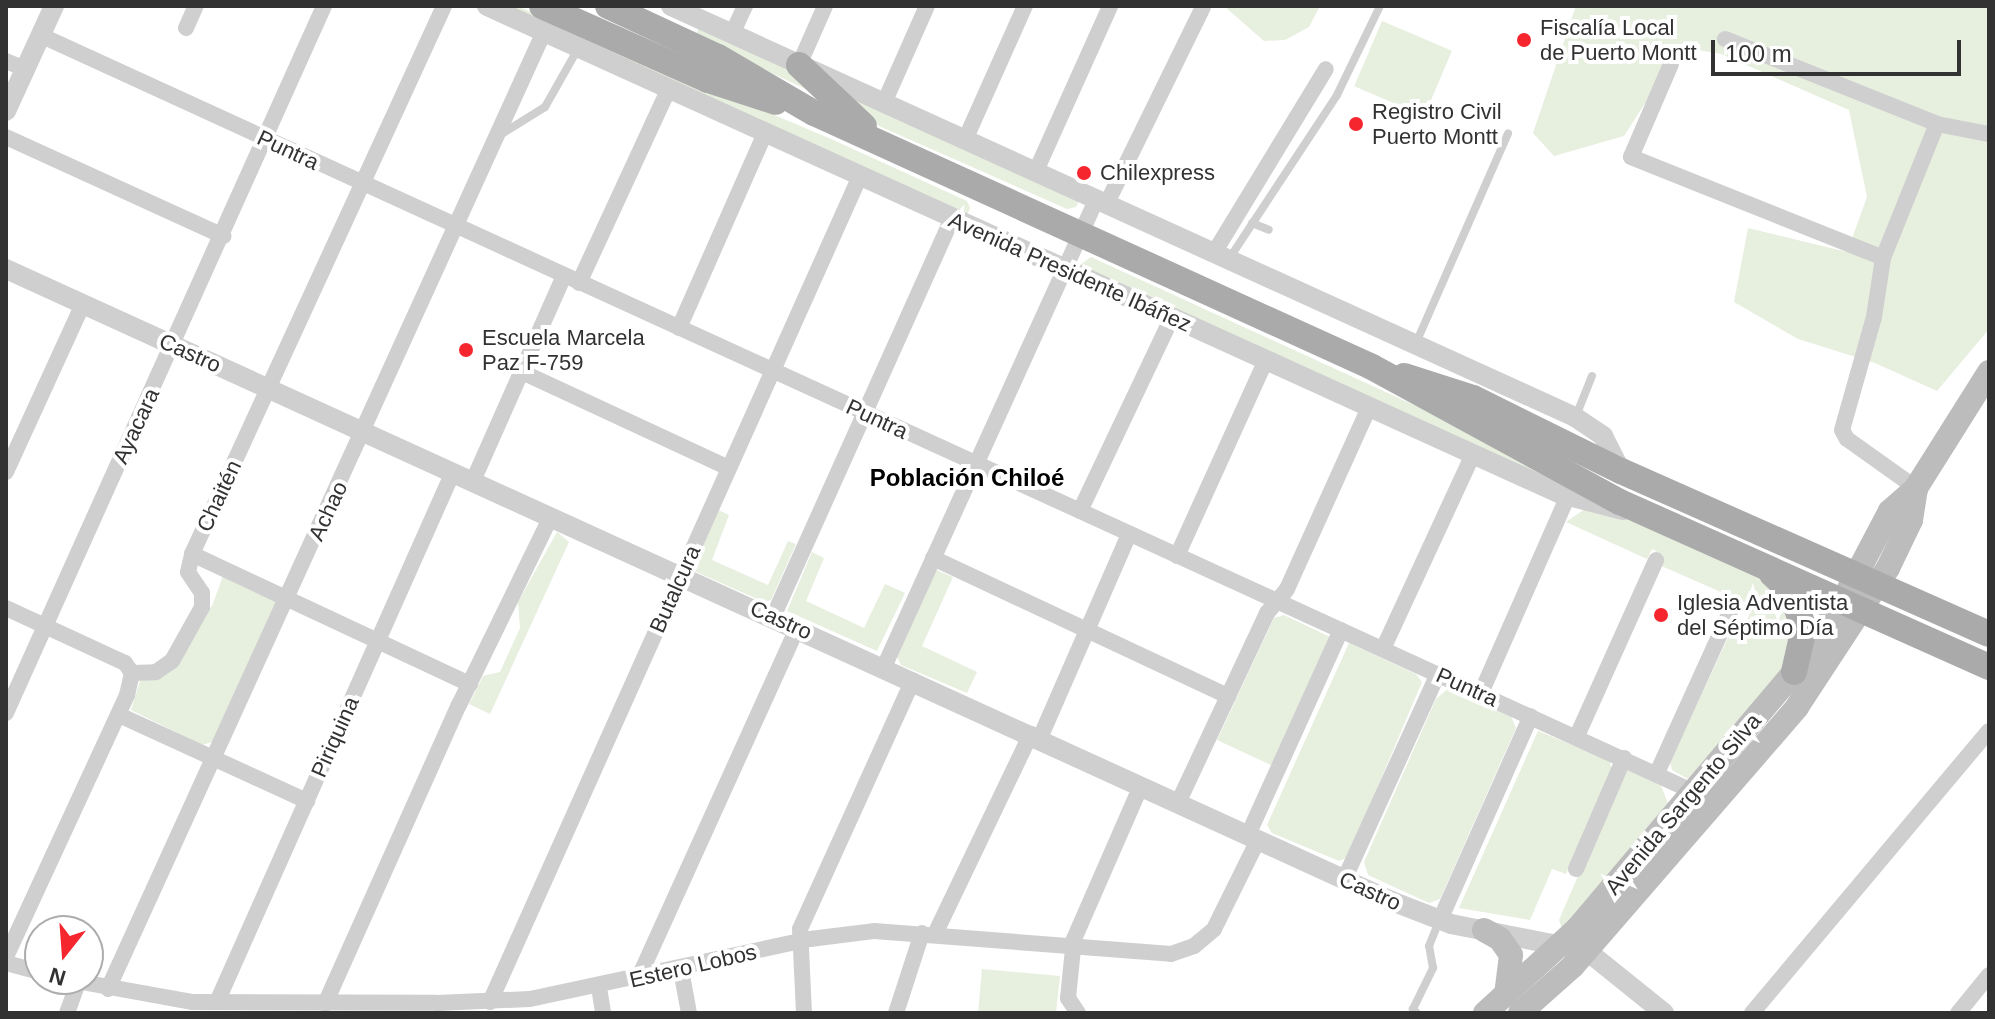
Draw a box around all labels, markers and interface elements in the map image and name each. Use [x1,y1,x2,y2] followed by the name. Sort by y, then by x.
[1540,14,1697,66] place label: Fiscalía Local de Puerto Montt
[1715,24,1965,74] scale bar
[1515,31,1533,49] marker: Fiscalía Local de Puerto Montt
[1725,40,1792,67] text: 100 m
[1372,98,1502,150] place label: Registro Civil Puerto Montt
[1347,115,1365,133] marker: Registro Civil Puerto Montt
[253,124,323,176] street label: Puntra
[1100,160,1215,186] place label: Chilexpress
[1075,164,1093,182] marker: Chilexpress
[945,207,1195,337] street label: Avenida Presidente Ibáñez
[482,324,645,376] place label: Escuela Marcela Paz F-759
[155,328,225,378] street label: Castro
[457,341,475,359] marker: Escuela Marcela Paz F-759
[107,384,165,468] street label: Ayacara
[842,393,912,445] street label: Puntra
[191,456,247,536] street label: Chaitén
[870,464,1064,492] district label: Población Chiloé
[303,477,353,545] street label: Achao
[644,541,706,637] street label: Butalcura
[1677,589,1849,640] place label: Iglesia Adventista del Séptimo Día
[746,595,816,645] street label: Castro
[1652,606,1670,624] marker: Iglesia Adventista del Séptimo Día
[1432,662,1502,712] street label: Puntra
[306,693,364,781] street label: Piriquina
[1600,708,1766,900] street label: Avenida Sargento Silva
[1335,866,1405,916] street label: Castro
[24,915,104,995] north arrow
[627,939,759,993] street label: Estero Lobos
[46,962,69,991] text: N

